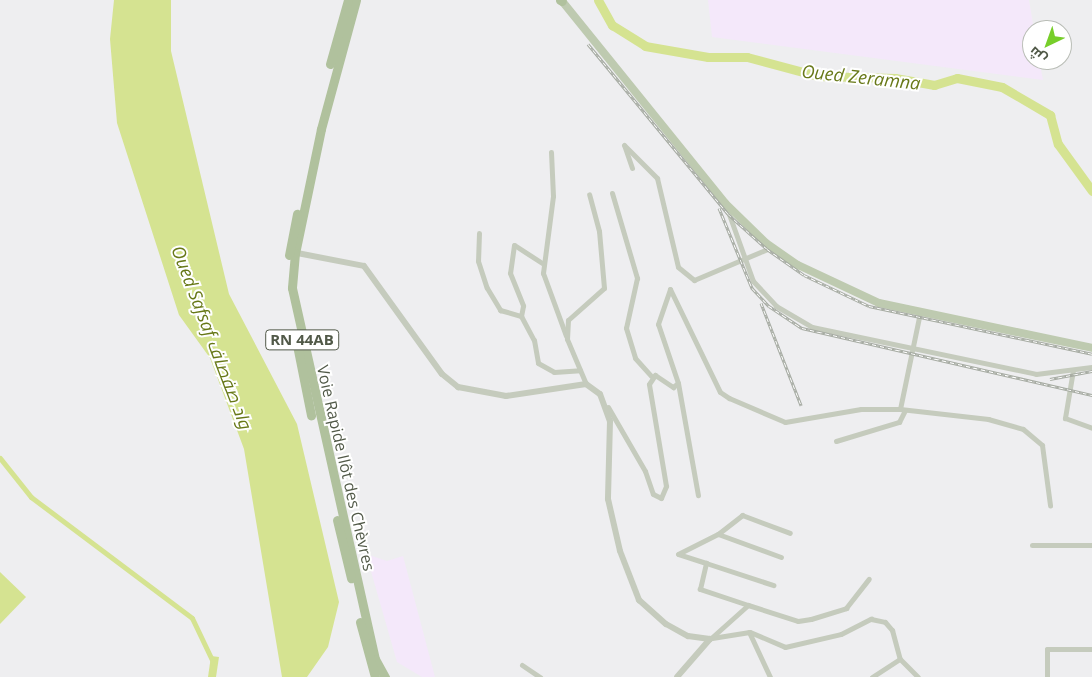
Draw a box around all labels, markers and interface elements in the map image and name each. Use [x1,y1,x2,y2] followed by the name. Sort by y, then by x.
[1022,20,1072,70] north arrow
[1024,43,1050,69] text: ش
[800,60,922,94] water label: Oued Zeramna
[167,243,257,431] water label: Oued Safsaf واد صفصاف
[264,328,340,352] road number: RN 44AB
[313,363,379,573] street label: Voie Rapide Ilôt des Chèvres

